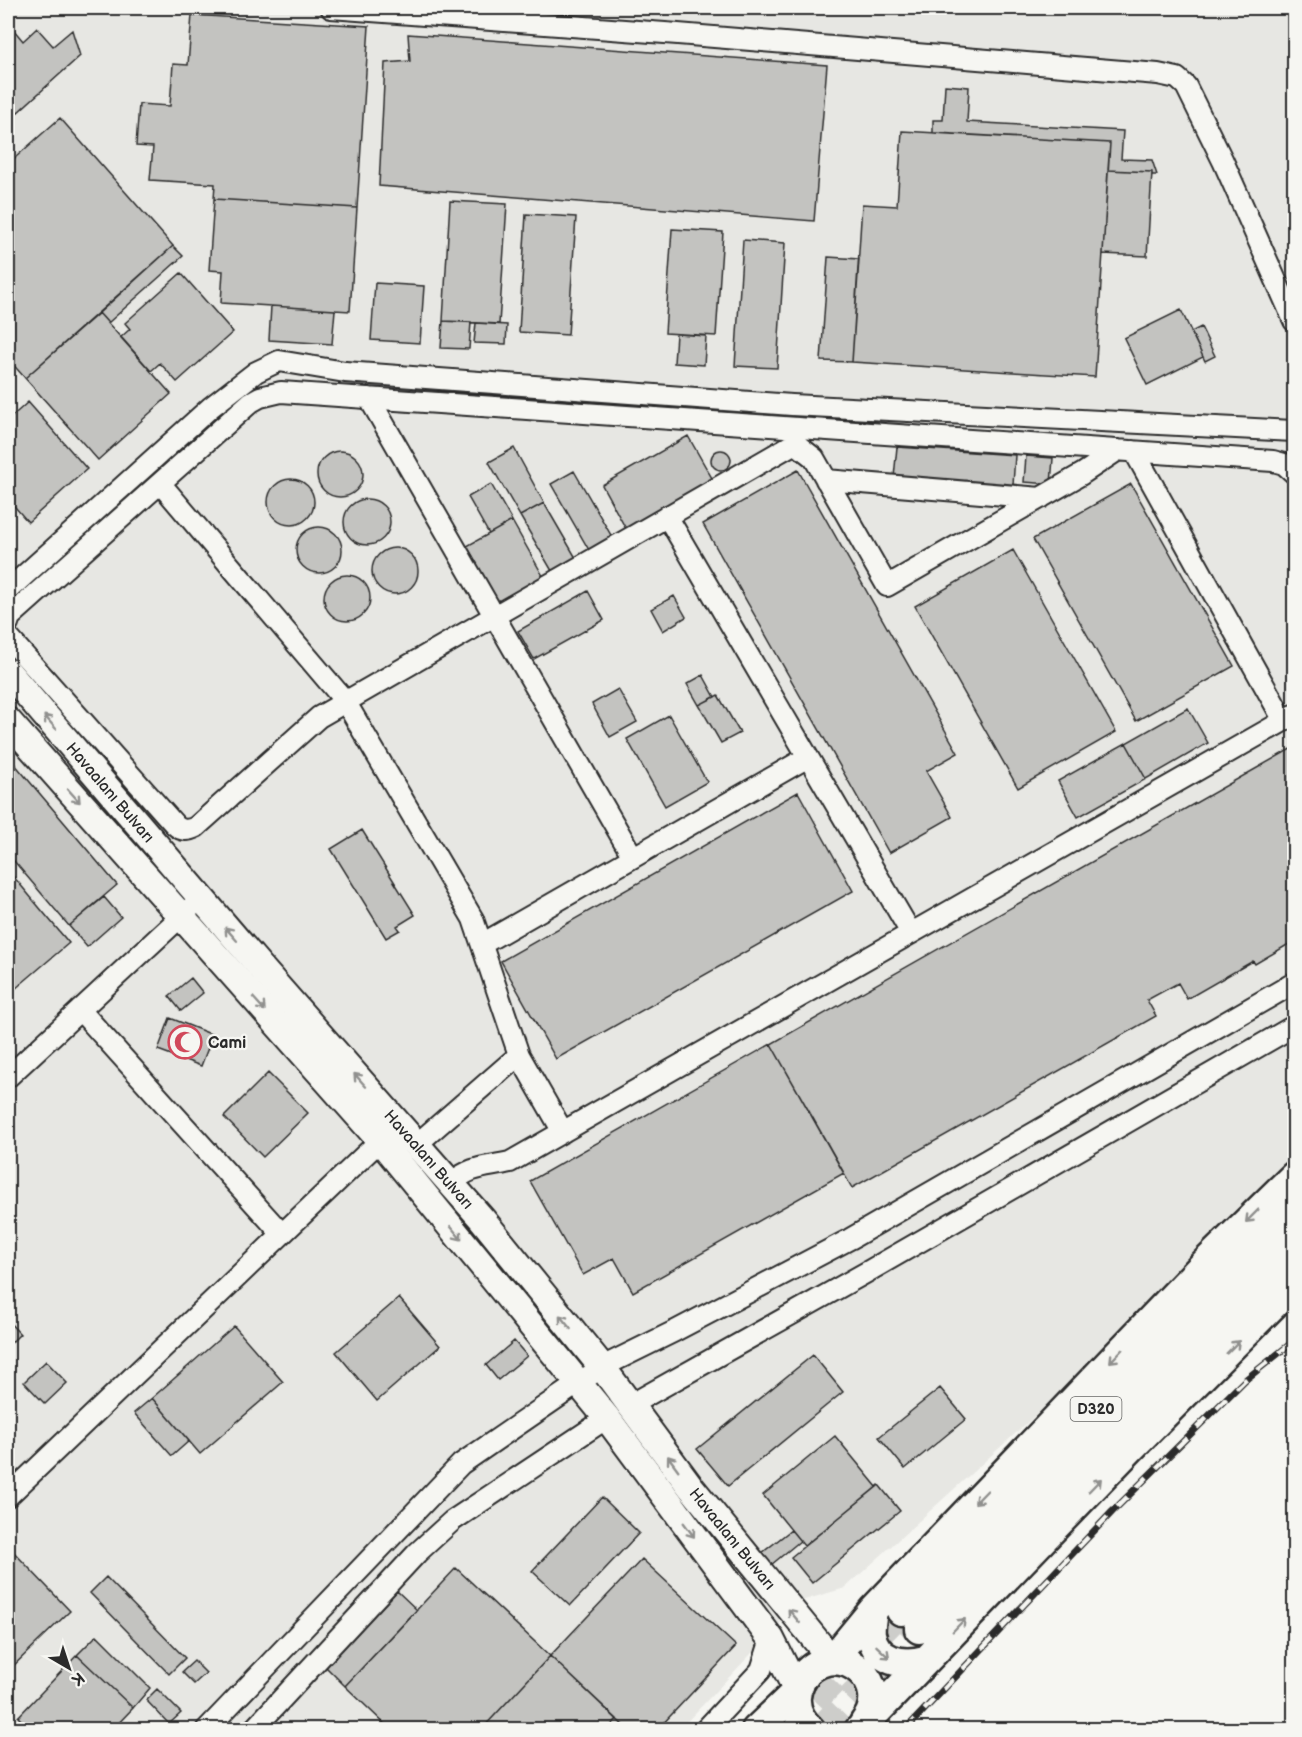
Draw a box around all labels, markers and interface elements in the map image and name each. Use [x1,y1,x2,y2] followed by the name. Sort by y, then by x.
[43,715,57,730] one-way arrow
[61,739,158,847] street label: Havaalanı Bulvarı
[67,788,81,803] one-way arrow
[225,926,238,942] one-way arrow
[252,997,266,1012] one-way arrow
[167,1024,203,1060] mosque icon: Cami
[208,1034,246,1053] place label: Cami
[353,1073,367,1088] one-way arrow
[379,1107,477,1214] street label: Havaalanı Bulvarı
[1244,1209,1259,1224] one-way arrow
[449,1225,462,1241] one-way arrow
[559,1314,572,1330] one-way arrow
[1225,1339,1240,1354] one-way arrow
[1109,1349,1124,1364] one-way arrow
[1070,1397,1122,1421] road number: D320
[667,1455,679,1471] one-way arrow
[1088,1478,1102,1493] one-way arrow
[685,1485,779,1594] street label: Havaalanı Bulvarı
[974,1489,988,1504] one-way arrow
[683,1522,696,1538] one-way arrow
[787,1609,801,1624] one-way arrow
[952,1617,966,1632] one-way arrow
[39,1638,99,1698] north arrow
[875,1645,890,1659] one-way arrow
[67,1668,88,1689] text: K

